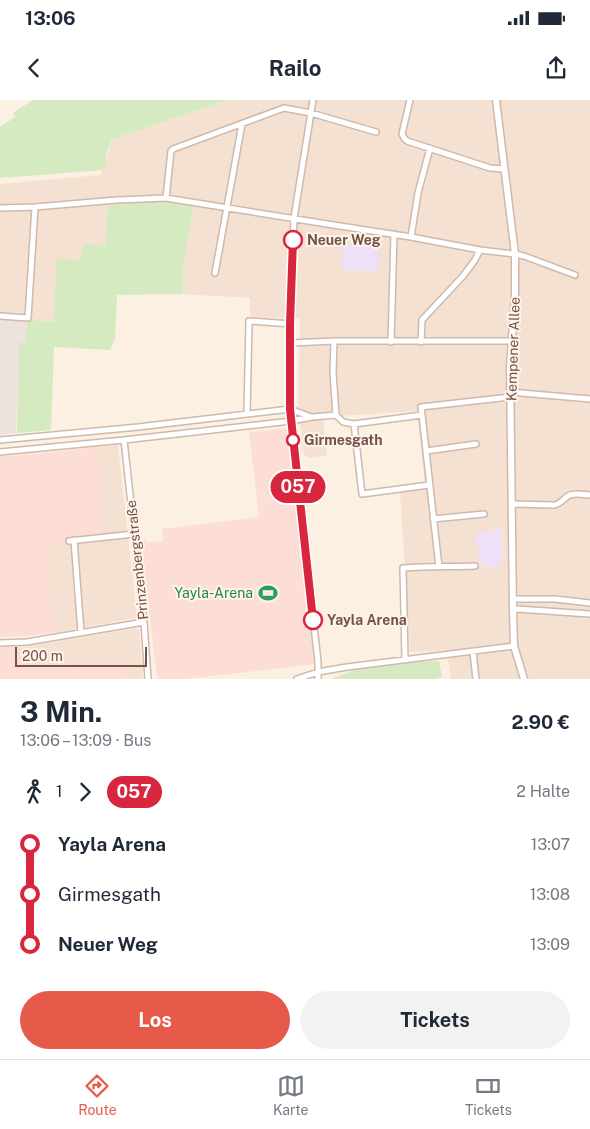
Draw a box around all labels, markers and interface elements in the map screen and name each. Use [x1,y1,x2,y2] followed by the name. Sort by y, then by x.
[25,7,76,29] text: 13:06
[20,54,48,82] icon: back
[542,54,570,82] icon: share
[269,55,321,81] text: Railo
[283,230,303,250] marker: Neuer Weg
[307,232,381,248] place label: Neuer Weg
[503,297,523,401] street label: Kempener Allee
[304,432,382,448] place label: Girmesgath
[286,433,300,447] marker: Girmesgath
[269,471,327,503] line badge: 057
[280,476,316,497] text: 057
[123,499,151,621] street label: Prinzenbergstraße
[257,582,279,604] sports icon: Yayla-Arena
[175,585,253,601] place label: Yayla-Arena
[303,610,323,630] marker: Yayla Arena
[327,612,407,628] place label: Yayla Arena
[15,644,148,667] scale bar
[22,648,63,664] text: 200 m
[20,695,102,728] text: 3 Min.
[511,711,570,733] text: 2.90 €
[20,731,151,750] text: 13:06 – 13:09 · Bus
[20,778,48,806] icon: walk
[71,778,99,806] icon: forward
[117,781,152,802] text: 057
[56,782,63,801] text: 1
[516,782,570,801] text: 2 Halte
[58,833,166,855] text: Yayla Arena
[531,835,570,854] text: 13:07
[58,883,161,905] text: Girmesgath
[530,885,570,904] text: 13:08
[58,933,158,955] text: Neuer Weg
[530,935,570,954] text: 13:09
[20,991,290,1049] button: Los
[300,991,570,1049] button: Tickets
[78,1072,117,1118] tab: Route
[273,1072,309,1118] tab: Karte
[465,1072,512,1118] tab: Tickets

